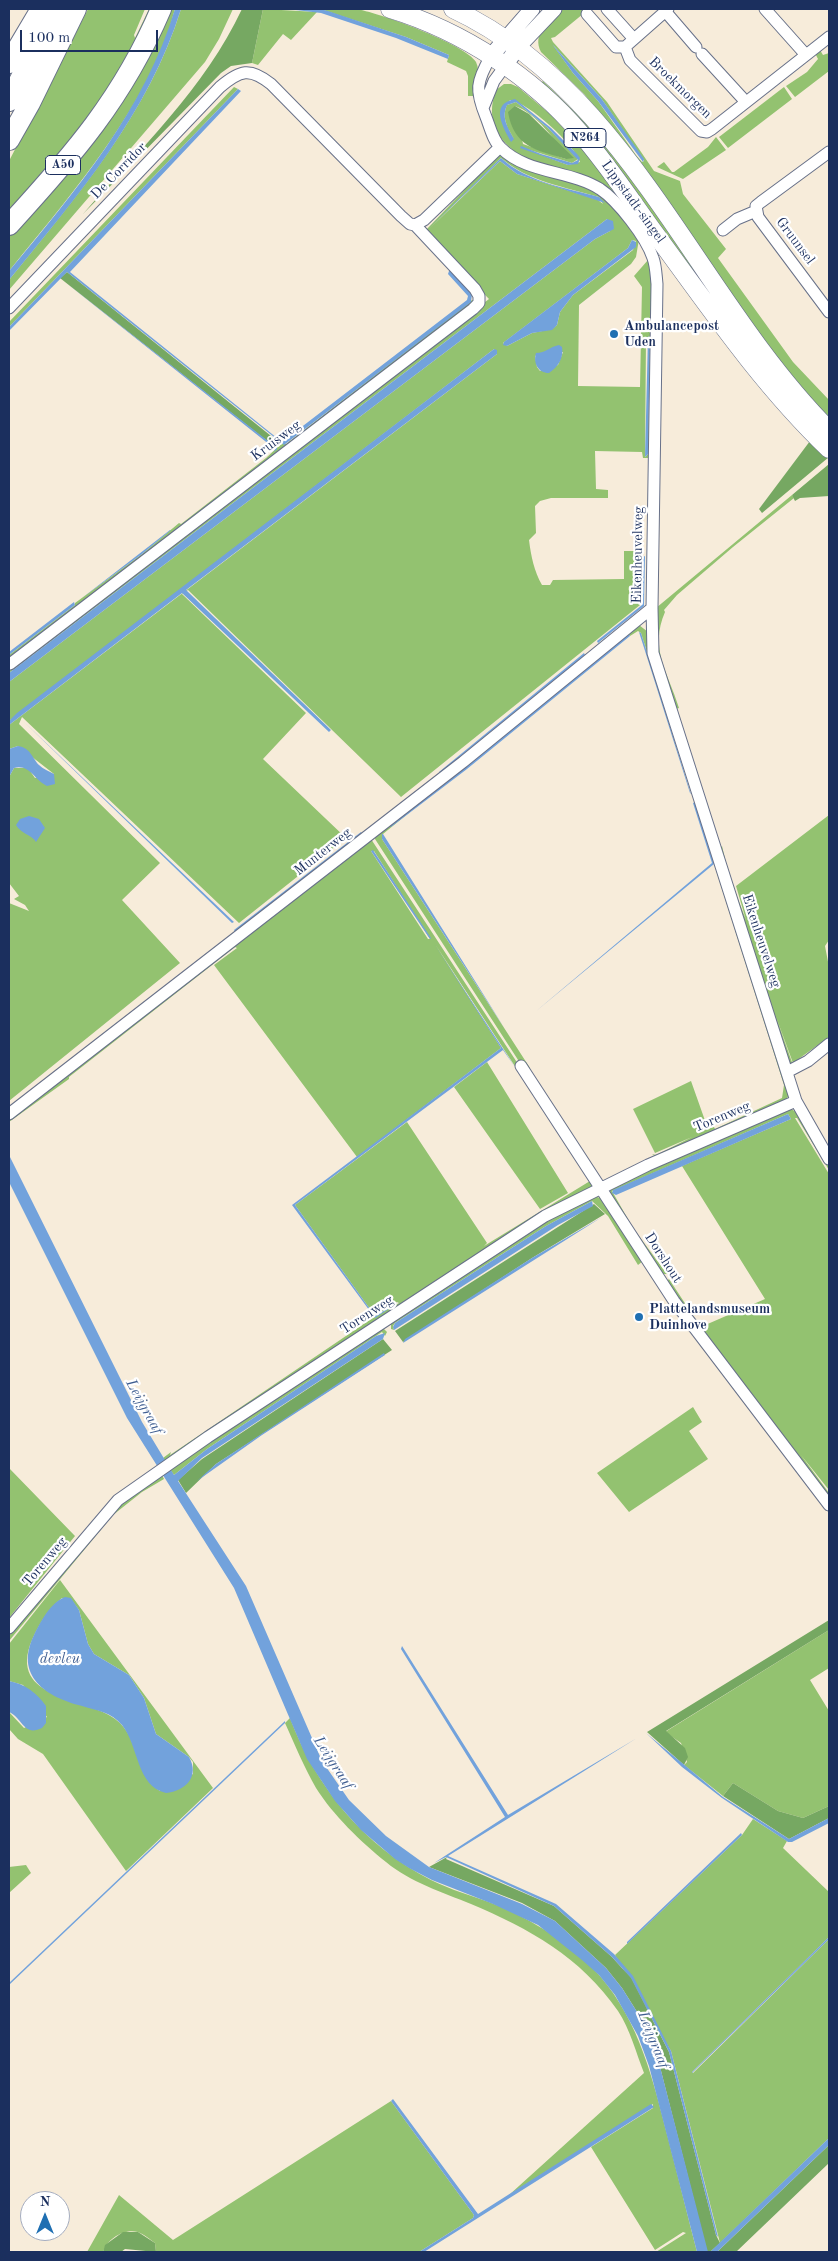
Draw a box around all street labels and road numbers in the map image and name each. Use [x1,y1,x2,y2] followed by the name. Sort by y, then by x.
[645,54,715,122] street label: Broekmorgen
[564,128,606,148] road number: N264
[88,139,150,203] street label: De Corridor
[46,156,80,174] road number: A50
[597,157,669,247] street label: Lippstadt-singel
[772,214,818,268] street label: Gruunsel
[248,417,304,465] street label: Kruisweg
[629,506,647,604] street label: Eikenheuvelweg
[291,824,355,880] street label: Munterweg
[738,892,784,990] street label: Eikenheuvelweg
[691,1098,753,1136] street label: Torenweg
[641,1230,685,1286] street label: Dorshout
[337,1292,397,1338] street label: Torenweg
[19,1534,71,1590] street label: Torenweg

